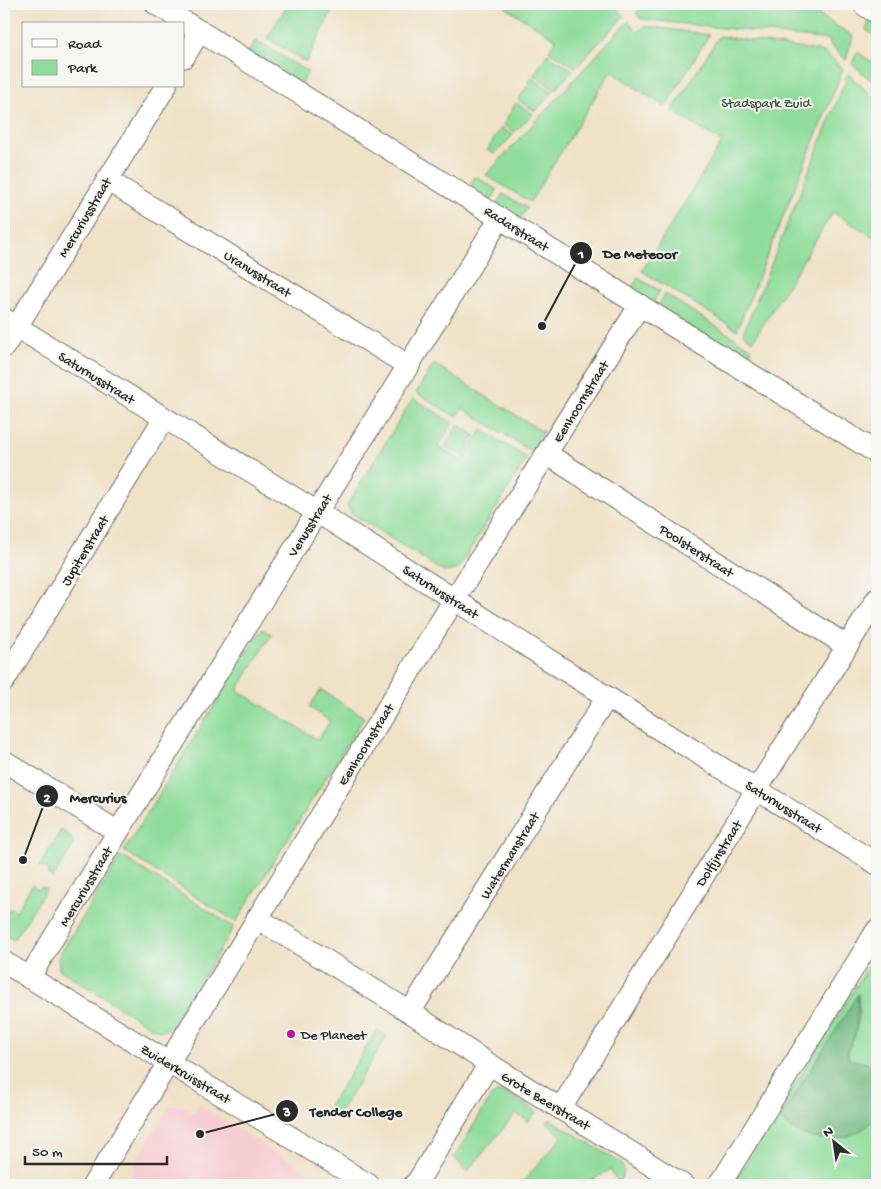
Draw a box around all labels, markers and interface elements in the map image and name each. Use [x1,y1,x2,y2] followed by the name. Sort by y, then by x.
[22,22,185,88] legend
[68,36,102,54] text: Road
[67,60,98,78] text: Park
[721,96,812,113] park label: Stadspark Zuid
[56,174,117,261] street label: Mercuriusstraat
[480,204,552,257] street label: Radarstraat
[568,238,687,268] callout: De Meteoor
[577,246,584,264] text: 1
[601,246,679,264] text: De Meteoor
[220,248,295,303] street label: Uranusstraat
[54,349,138,410] street label: Saturnusstraat
[550,357,615,446] street label: Eenhoornstraat
[285,491,338,562] street label: Venusstraat
[59,512,114,589] street label: Jupiterstraat
[654,521,737,583] street label: Poolsterstraat
[399,562,482,625] street label: Saturnusstraat
[335,700,400,789] street label: Eenhoornstraat
[741,778,825,839] street label: Saturnusstraat
[34,781,136,811] callout: Mercurius
[43,790,51,808] text: 2
[70,790,128,808] text: Mercurius
[478,809,545,903] street label: Watermanstraat
[693,817,748,891] street label: Dolfijnstraat
[57,843,118,930] street label: Mercuriusstraat
[285,1028,297,1040] marker: De Planeet
[300,1028,367,1045] place label: De Planeet
[137,1042,234,1109] street label: Zuiderkruisstraat
[497,1069,593,1136] street label: Grote Beerstraat
[274,1096,412,1126] callout: Tender College
[282,1104,291,1122] text: 3
[309,1104,404,1122] text: Tender College
[808,1116,858,1166] north arrow
[821,1123,837,1143] text: N
[25,1134,168,1166] scale bar
[32,1144,63,1162] text: 50 m

